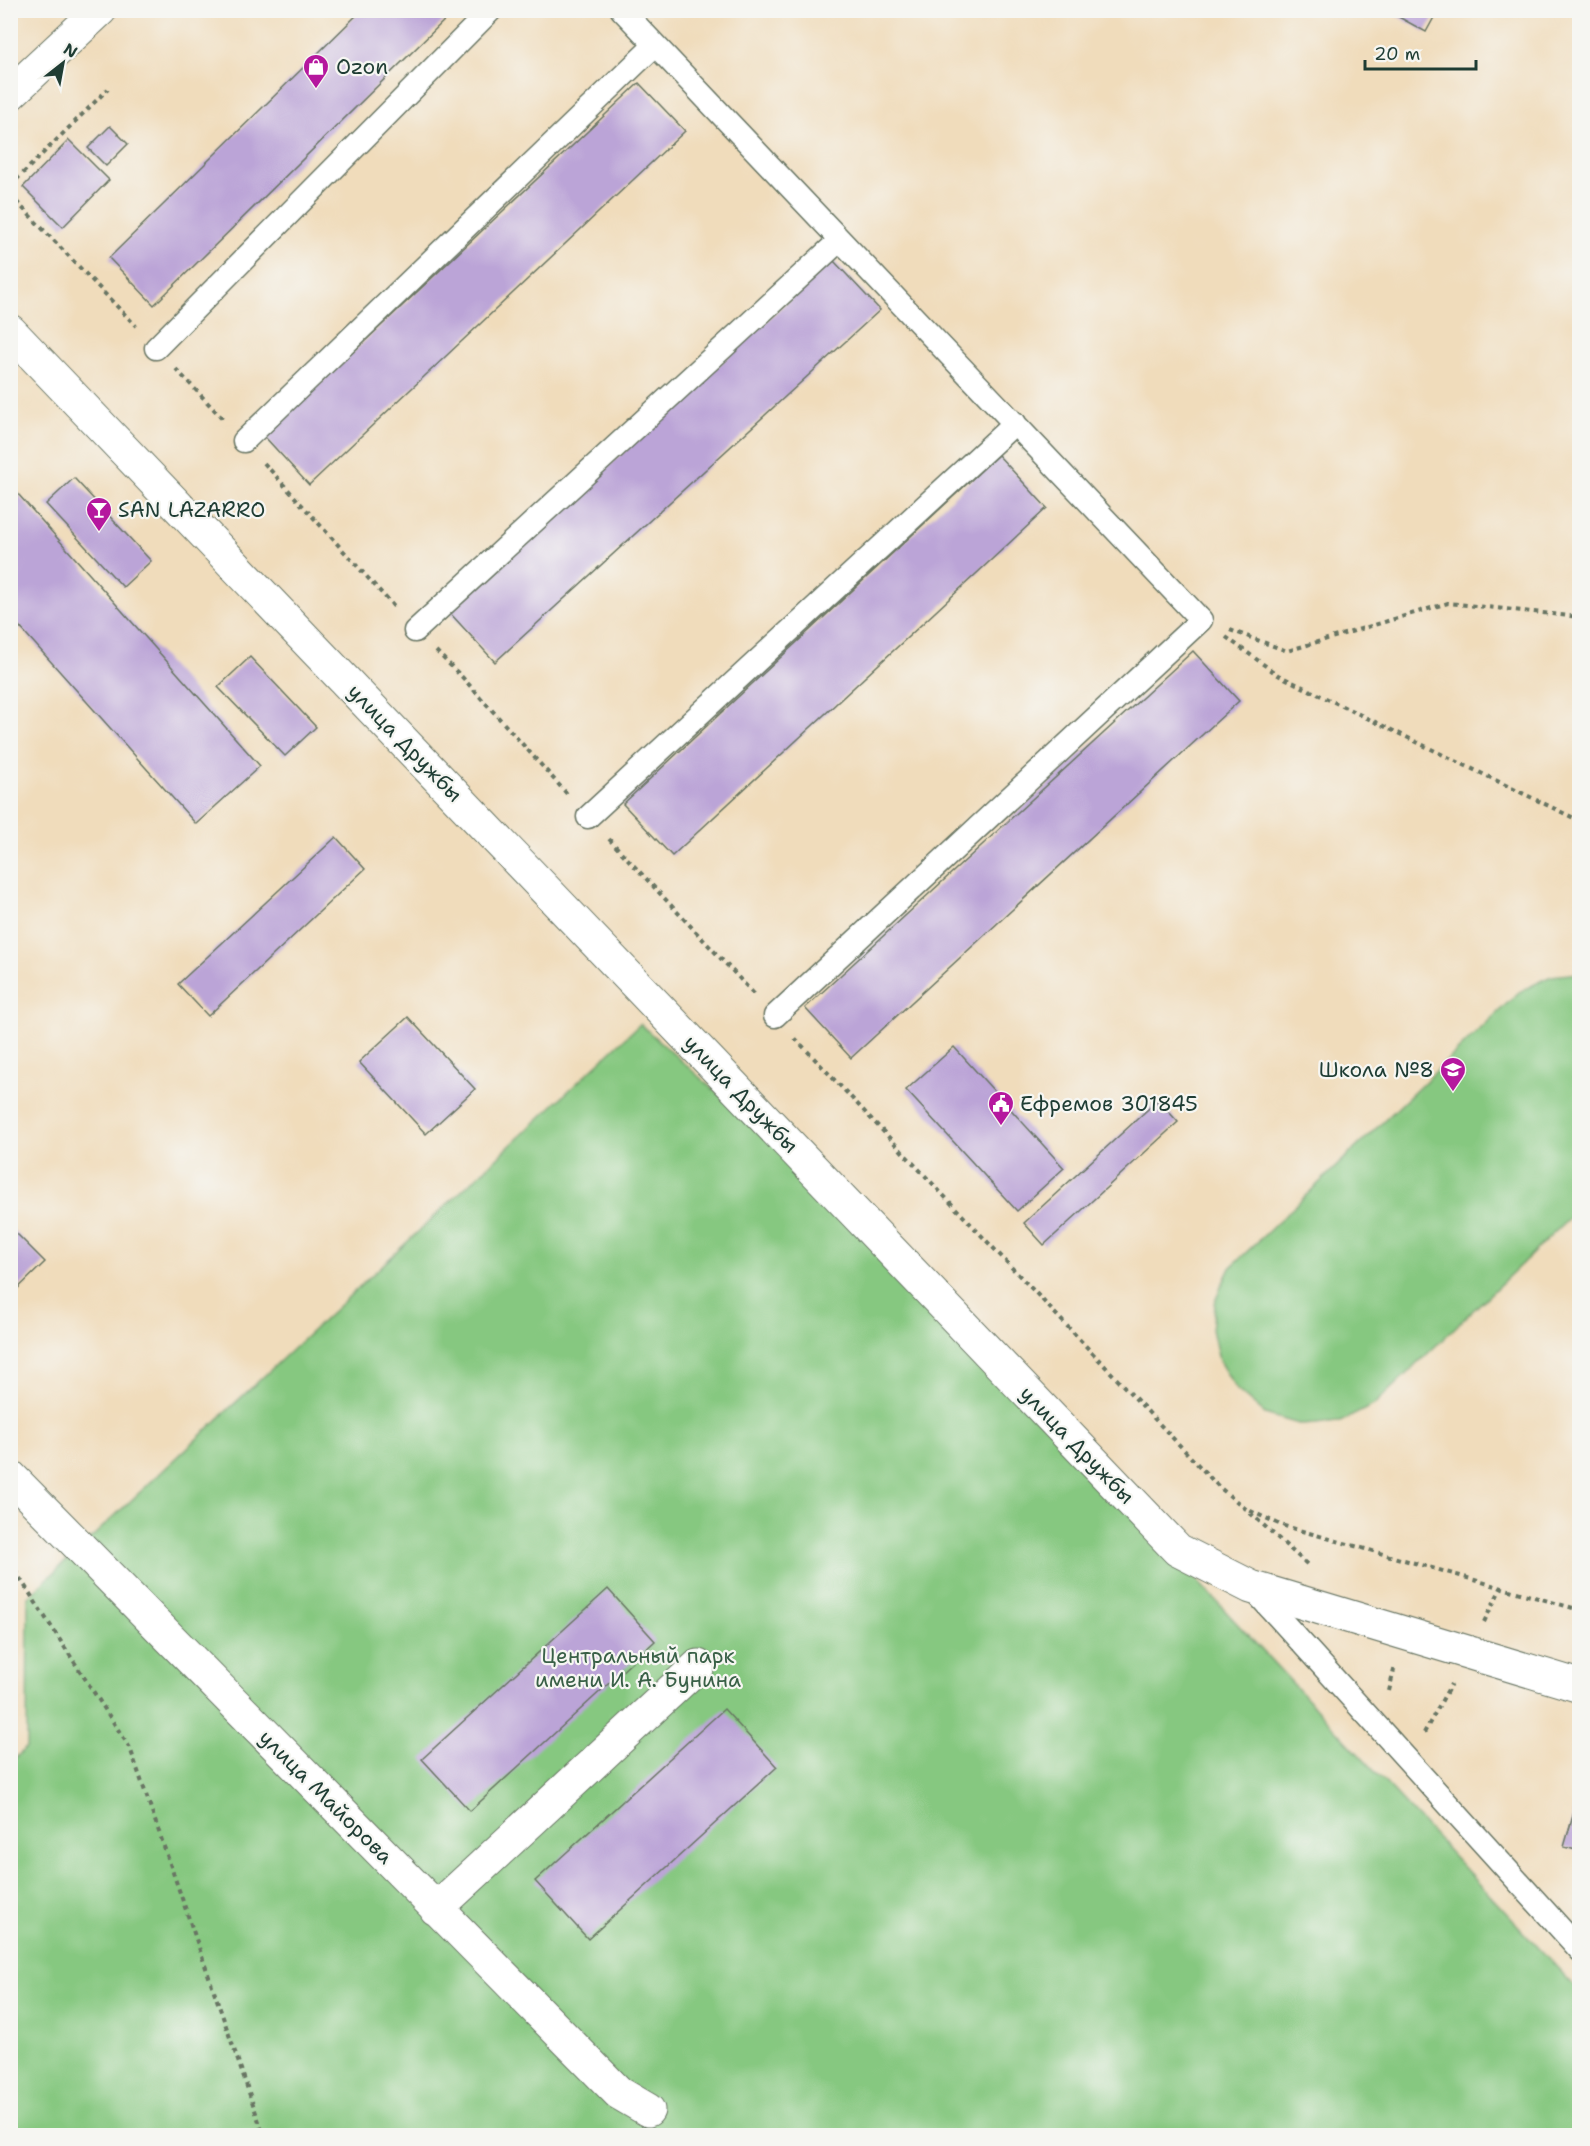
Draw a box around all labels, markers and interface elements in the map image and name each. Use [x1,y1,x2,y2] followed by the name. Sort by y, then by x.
[33,33,93,93] north arrow
[1365,33,1476,71] scale bar
[60,38,81,63] text: N
[1374,42,1420,66] text: 20 m
[301,52,331,90] shop icon: Ozon
[336,53,388,81] place label: Ozon
[84,495,114,533] bar icon: SAN LAZARRO
[118,496,265,524] place label: SAN LAZARRO
[341,678,469,808] street label: улица Дружбы
[677,1029,805,1159] street label: улица Дружбы
[1438,1055,1468,1093] school or university icon: Школа №8
[1319,1056,1434,1084] place label: Школа №8
[986,1089,1016,1127] public building icon: Ефремов 301845
[1020,1090,1198,1118] place label: Ефремов 301845
[1013,1380,1141,1510] street label: улица Дружбы
[535,1642,741,1694] park label: Центральный парк имени И. А. Бунина
[253,1724,399,1870] street label: улица Майорова

